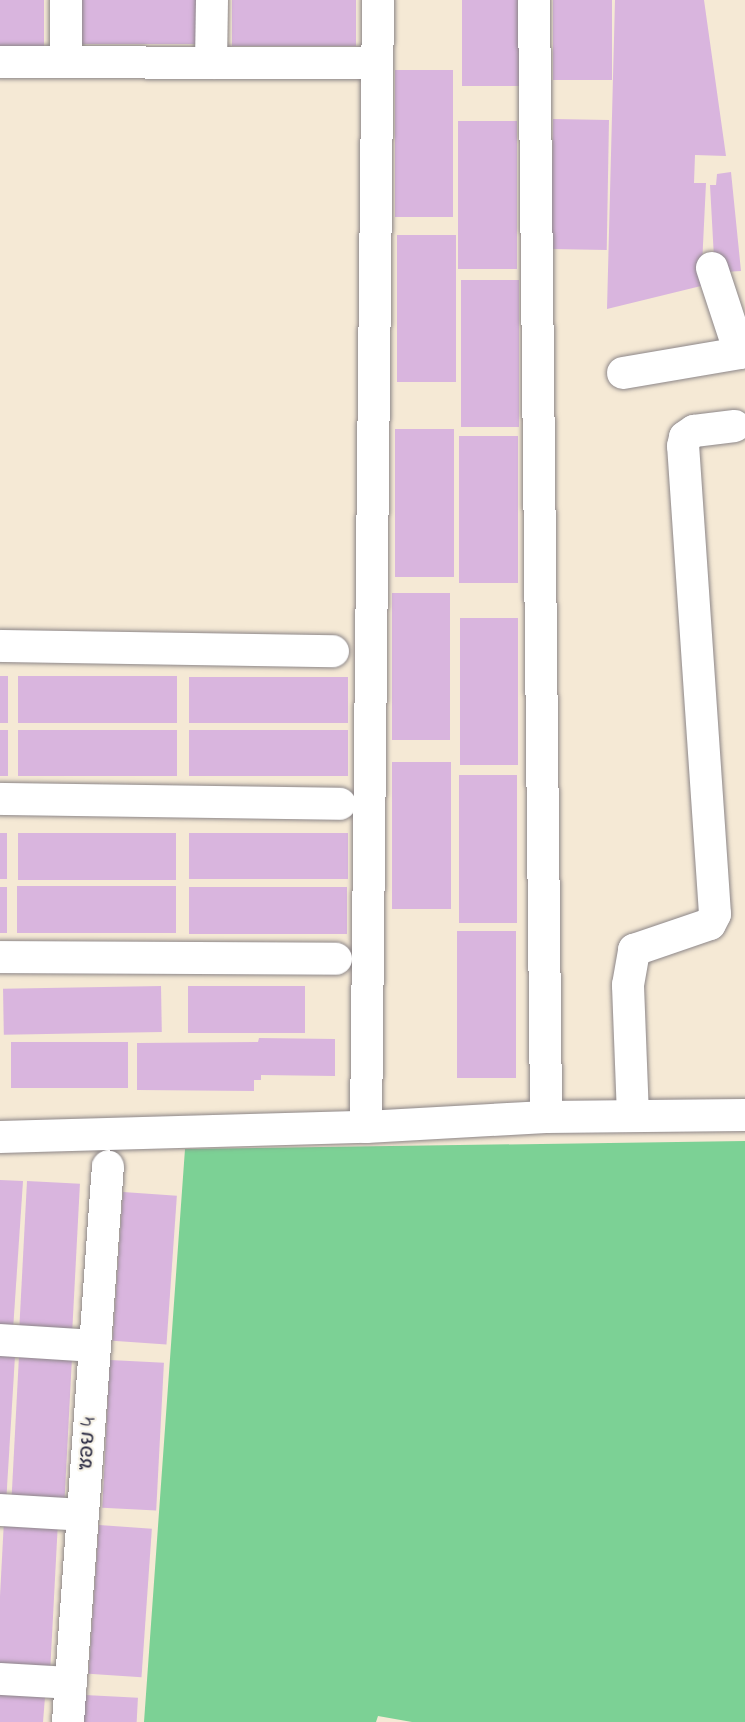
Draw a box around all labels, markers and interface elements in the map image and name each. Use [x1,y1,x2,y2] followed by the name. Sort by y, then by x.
[74,1417,102,1471] street label: ซอย 4

